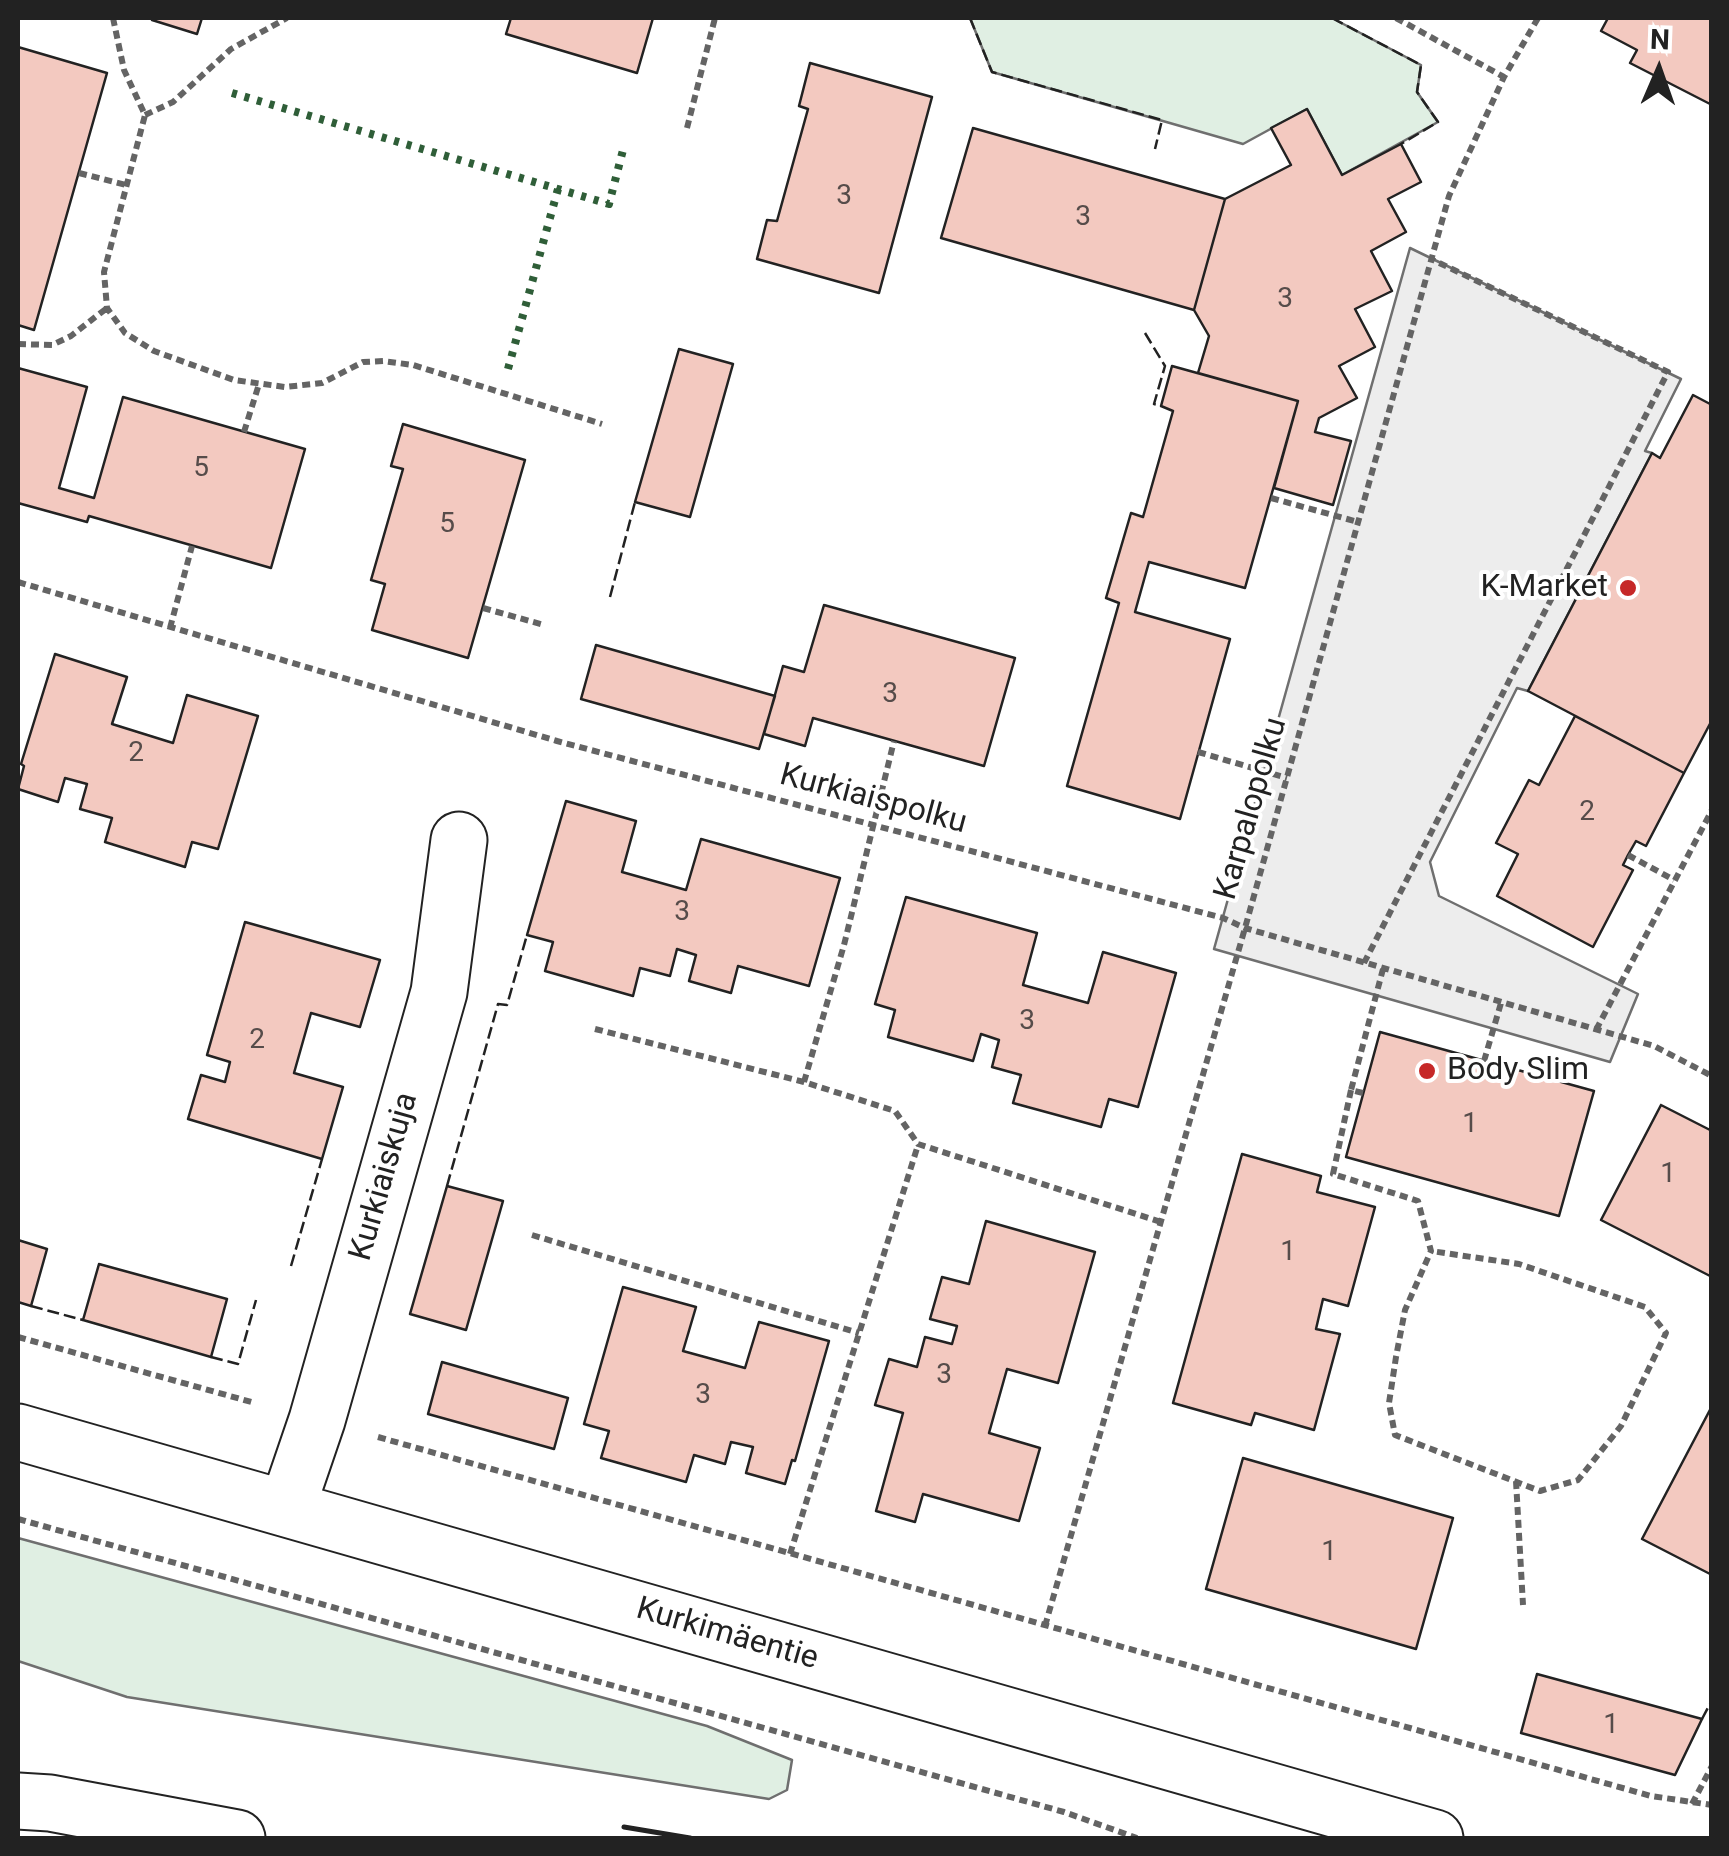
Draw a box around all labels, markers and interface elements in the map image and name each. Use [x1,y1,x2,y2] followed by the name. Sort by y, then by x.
[1609,20,1709,120] north arrow
[1650,23,1671,56] text: N
[836,180,852,214] house number: 3
[1075,201,1091,235] house number: 3
[1277,283,1293,317] house number: 3
[193,452,209,486] house number: 5
[439,508,455,542] house number: 5
[1481,569,1608,607] place label: K-Market
[1617,577,1639,599] marker: K-Market
[882,678,898,712] house number: 3
[1208,714,1296,904] street label: Karpalopolku
[128,737,144,771] house number: 2
[775,757,971,843] street label: Kurkiaispolku
[1579,796,1595,830] house number: 2
[674,896,690,930] house number: 3
[1019,1005,1035,1039] house number: 3
[249,1024,265,1058] house number: 2
[1447,1052,1589,1090] place label: Body Slim
[1416,1060,1438,1082] marker: Body Slim
[343,1089,427,1265] street label: Kurkiaiskuja
[1462,1108,1478,1142] house number: 1
[1660,1158,1676,1192] house number: 1
[1280,1236,1296,1270] house number: 1
[936,1359,952,1393] house number: 3
[695,1379,711,1413] house number: 3
[1321,1536,1337,1570] house number: 1
[632,1591,822,1679] street label: Kurkimäentie
[1603,1709,1619,1743] house number: 1

